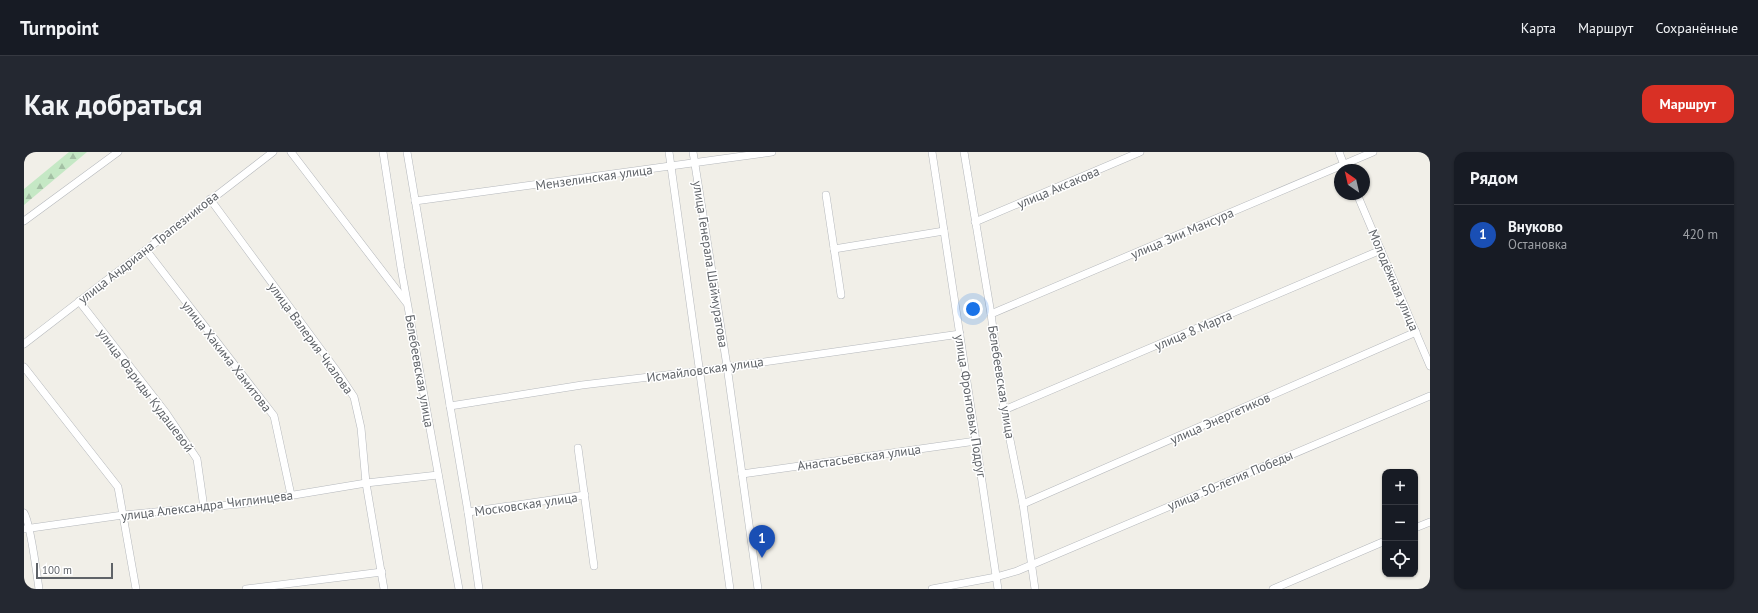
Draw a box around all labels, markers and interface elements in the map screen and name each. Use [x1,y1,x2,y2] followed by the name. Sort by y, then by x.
[20,16,99,40] text: Turnpoint
[1521,19,1556,37] text: Карта
[1578,19,1633,37] text: Маршрут
[1655,19,1738,37] text: Сохранённые
[1642,85,1734,123] button: Маршрут
[24,86,202,123] text: Как добраться
[535,161,654,194] street label: Мензелинская улица
[1014,162,1102,212] street label: улица Аксакова
[1334,164,1370,200] north arrow
[1470,167,1518,189] text: Рядом
[689,179,732,349] street label: улица Генерала Шаймуратова
[75,187,222,308] street label: улица Андриана Трапезникова
[1128,204,1236,263] street label: улица Зии Мансура
[1508,217,1563,236] text: Внуково
[1479,226,1487,243] text: 1
[1683,226,1718,243] text: 420 m
[1364,227,1423,334] street label: Молодёжная улица
[1508,236,1567,253] text: Остановка
[264,279,357,398] street label: улица Валерия Чкалова
[178,297,275,415] street label: улица Хакима Хамитова
[963,299,983,319] your location
[1152,307,1234,354] street label: улица 8 Марта
[401,313,438,429] street label: Белебеевская улица
[984,324,1019,440] street label: Белебеевская улица
[94,325,198,455] street label: улица Фариды Кудашевой
[951,333,990,479] street label: улица Фронтовых Подруг
[646,353,765,386] street label: Исмайловская улица
[1168,389,1273,448] street label: улица Энергетиков
[796,440,922,475] street label: Анастасьевская улица
[1165,446,1295,515] street label: улица 50-летия Победы
[1382,469,1418,577] map controls
[1382,469,1418,505] button: +
[120,487,294,524] street label: улица Александра Чиглинцева
[473,489,579,520] street label: Московская улица
[1382,505,1418,541] button: −
[749,525,775,558] pin: 1
[1382,541,1418,577] button: locate
[36,561,113,580] scale bar
[42,563,72,577] text: 100 m

